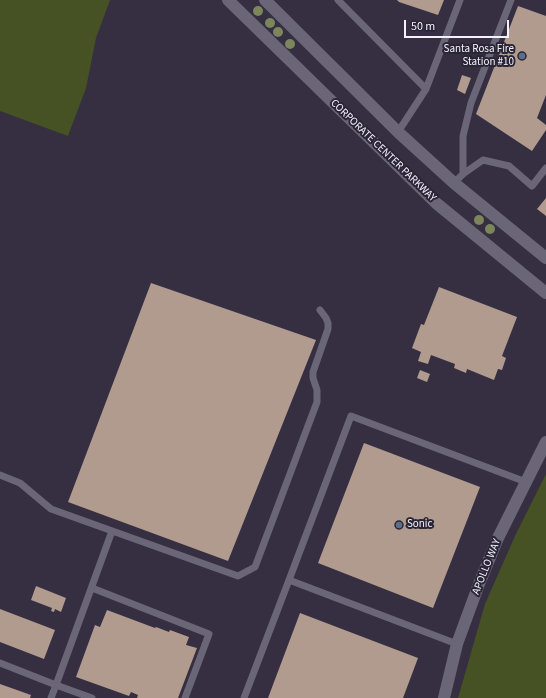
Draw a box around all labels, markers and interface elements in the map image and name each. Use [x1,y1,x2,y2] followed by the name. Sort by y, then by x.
[406,12,511,38] scale bar
[411,18,435,35] text: 50 m
[444,43,514,69] place label: Santa Rosa Fire Station #10
[517,51,527,61] marker: Santa Rosa Fire Station #10
[327,97,439,205] street label: CORPORATE CENTER PARKWAY
[407,518,433,532] place label: Sonic
[394,520,404,530] marker: Sonic
[470,537,504,597] street label: APOLLO WAY

